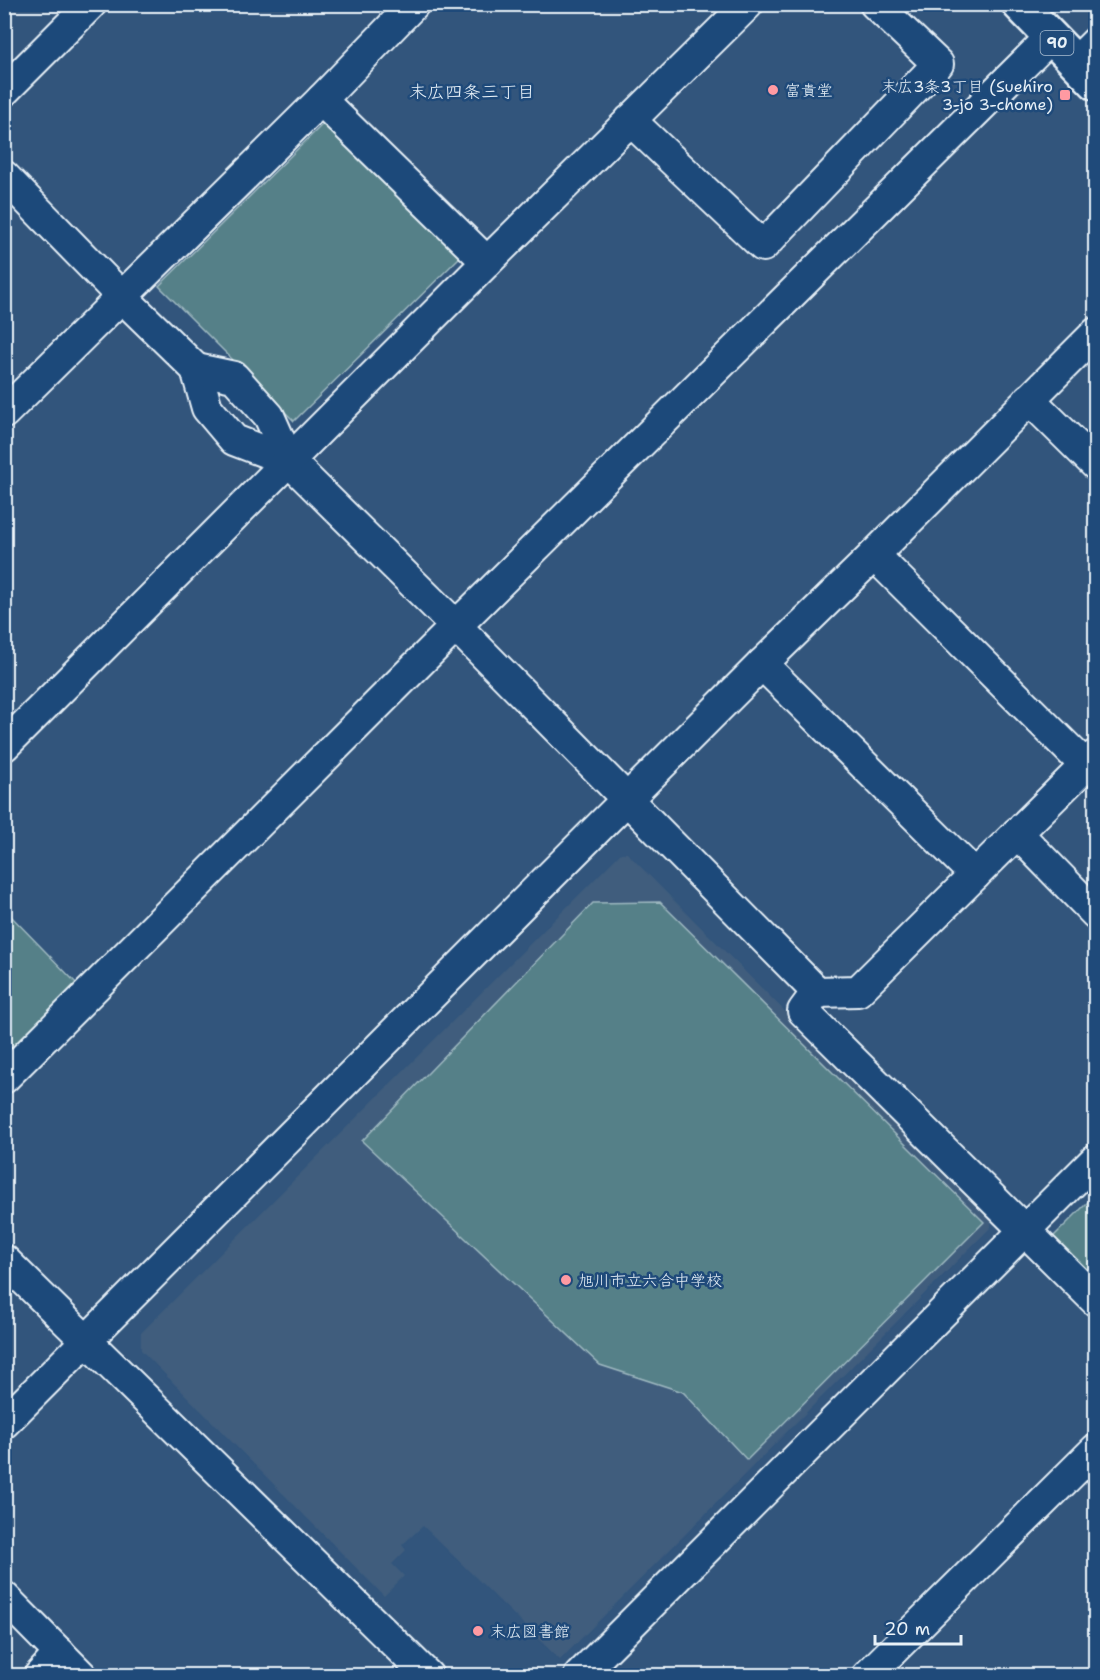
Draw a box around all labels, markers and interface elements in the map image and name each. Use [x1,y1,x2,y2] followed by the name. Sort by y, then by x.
[1040,31,1074,55] road number: 90
[881,76,1053,115] place label: 末広3条3丁目 (Suehiro 3-jo 3-chome)
[409,80,535,104] district label: 末広四条三丁目
[785,80,833,101] place label: 富貴堂
[766,83,780,97] marker: 富貴堂
[1058,88,1072,102] marker: 末広3条3丁目 (Suehiro 3-jo 3-chome)
[578,1270,722,1291] place label: 旭川市立六合中学校
[559,1273,573,1287] marker: 旭川市立六合中学校
[875,1608,960,1646] scale bar
[884,1617,930,1641] text: 20 m
[490,1621,570,1642] place label: 末広図書館
[471,1624,485,1638] marker: 末広図書館

